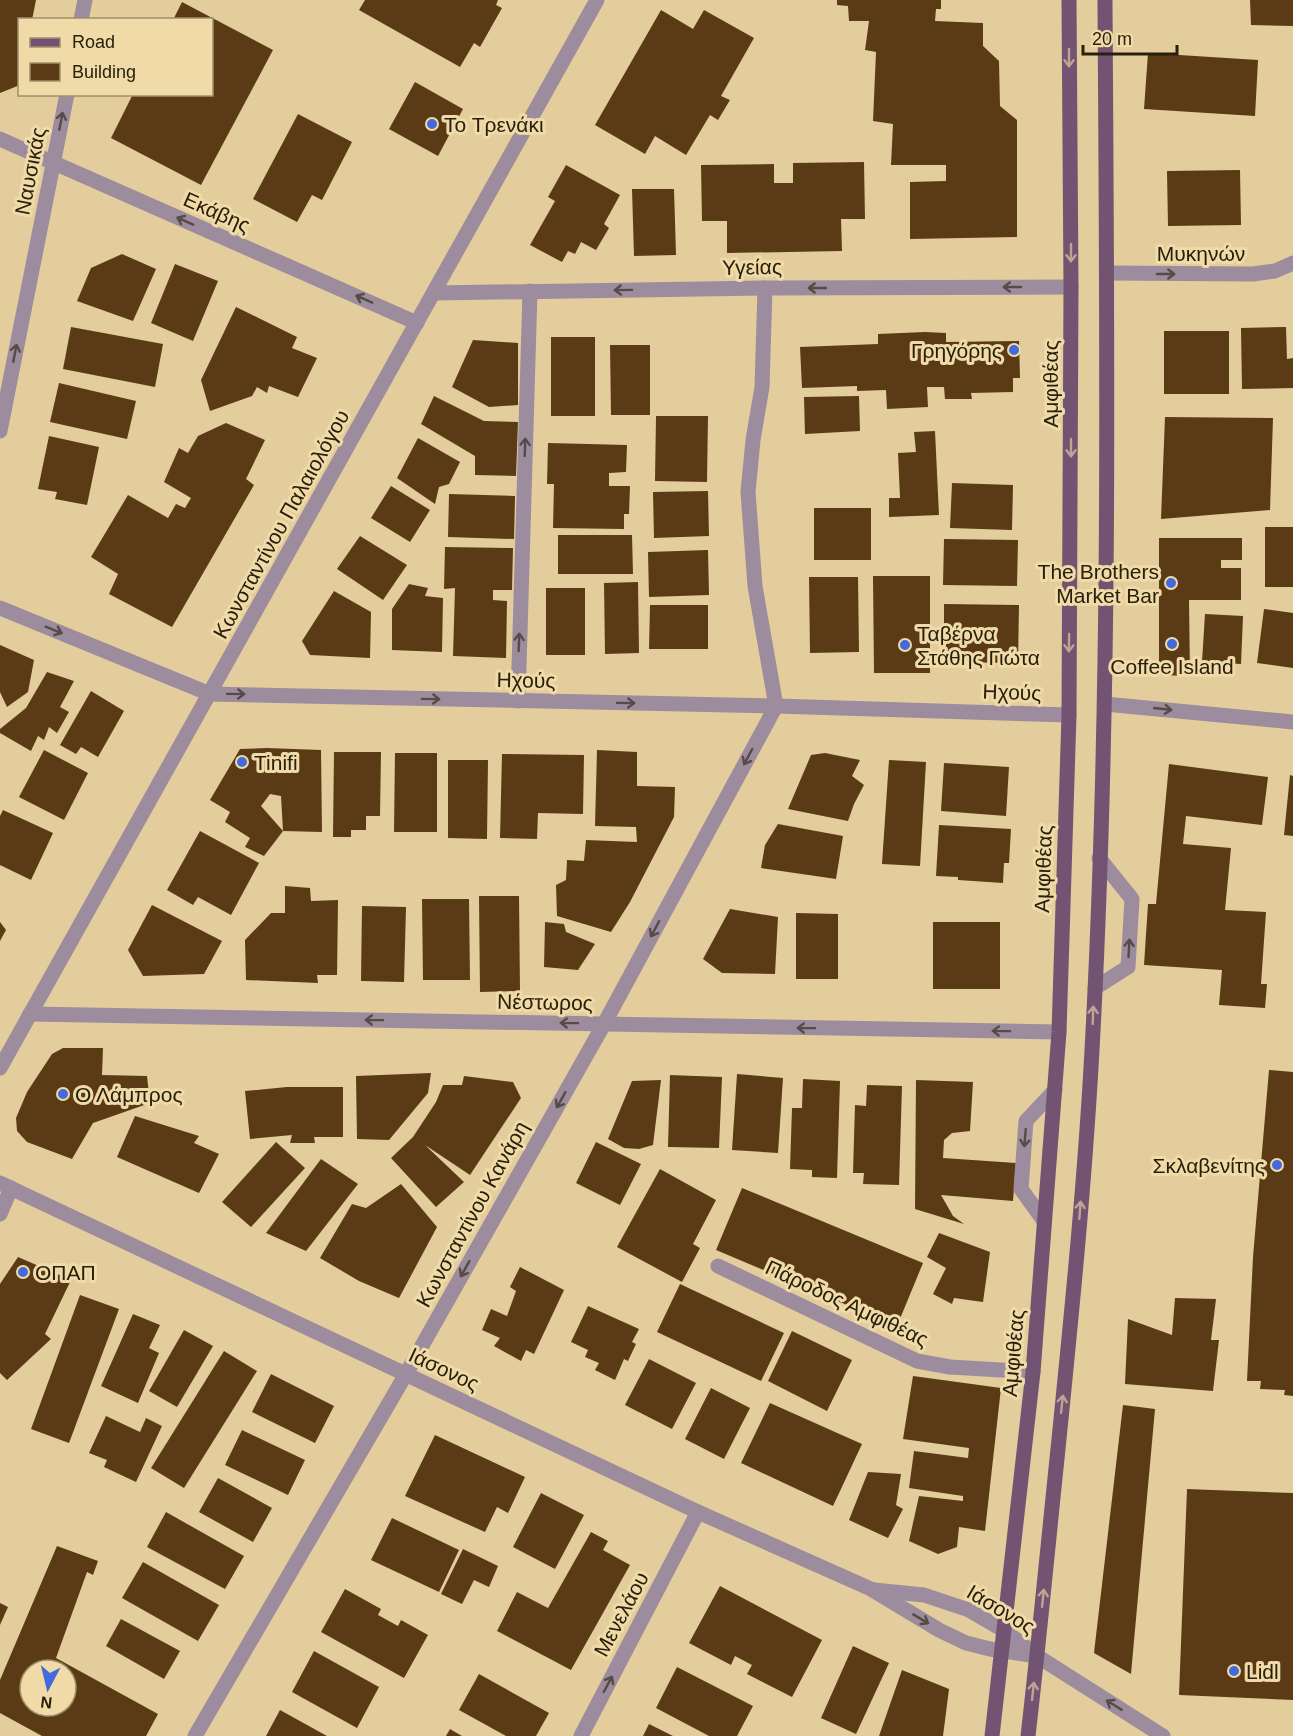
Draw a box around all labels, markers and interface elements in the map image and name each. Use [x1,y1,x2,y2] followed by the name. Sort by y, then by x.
[18,18,213,96] legend
[1083,18,1178,56] scale bar
[1092,29,1132,49] text: 20 m
[72,32,115,52] text: Road
[1063,48,1075,68] one-way arrow
[72,62,136,82] text: Building
[56,112,67,131] one-way arrow
[444,113,544,136] place label: Το Τρενάκι
[425,117,439,131] marker: Το Τρενάκι
[10,125,50,217] street label: Ναυσικάς
[180,187,254,237] street label: Εκάβης
[177,215,195,226] one-way arrow
[1157,242,1245,265] street label: Μυκηνών
[1065,243,1077,263] one-way arrow
[722,255,782,279] street label: Υγείας
[1155,268,1175,280] one-way arrow
[1003,281,1023,293] one-way arrow
[808,282,828,294] one-way arrow
[613,284,633,295] one-way arrow
[355,293,373,304] one-way arrow
[911,339,1002,362] place label: Γρηγόρης
[1039,340,1062,428] street label: Αμφιθέας
[1007,343,1021,357] marker: Γρηγόρης
[10,344,21,364] one-way arrow
[208,406,354,642] street label: Κωνσταντίνου Παλαιολόγου
[520,438,531,458] one-way arrow
[1065,438,1077,458] one-way arrow
[1038,560,1159,607] place label: The Brothers Market Bar
[1164,576,1178,590] marker: The Brothers Market Bar
[917,622,1040,669] place label: Ταβέρνα Στάθης Γιώτα
[44,625,63,636] one-way arrow
[514,633,525,653] one-way arrow
[1063,633,1075,653] one-way arrow
[1165,637,1179,651] marker: Coffee Island
[898,638,912,652] marker: Ταβέρνα Στάθης Γιώτα
[1110,655,1234,678] place label: Coffee Island
[496,668,556,692] street label: Ηχούς
[982,679,1042,705] street label: Ηχούς
[226,689,246,700] one-way arrow
[421,693,441,705] one-way arrow
[616,697,636,709] one-way arrow
[1152,704,1172,715] one-way arrow
[742,748,753,766] one-way arrow
[254,751,298,774] place label: Tinifi
[235,755,249,769] marker: Tinifi
[1030,825,1056,913] street label: Αμφιθέας
[649,920,661,937] one-way arrow
[1124,939,1135,959] one-way arrow
[497,990,593,1014] street label: Νέστωρος
[1088,1006,1099,1026] one-way arrow
[364,1014,384,1026] one-way arrow
[559,1017,579,1029] one-way arrow
[796,1022,816,1033] one-way arrow
[991,1025,1011,1037] one-way arrow
[75,1083,183,1106] place label: Ο Λάμπρος
[56,1087,70,1101] marker: Ο Λάμπρος
[555,1090,566,1108] one-way arrow
[411,1117,533,1311] street label: Κωνσταντίνου Κανάρη
[1019,1127,1030,1147] one-way arrow
[1152,1154,1265,1177] place label: Σκλαβενίτης
[1270,1158,1284,1172] marker: Σκλαβενίτης
[1074,1200,1085,1220] one-way arrow
[762,1255,932,1351] street label: Πάροδος Αμφιθέας
[459,1260,471,1277] one-way arrow
[35,1261,96,1284] place label: ΟΠΑΠ
[16,1265,30,1279] marker: ΟΠΑΠ
[998,1308,1028,1398] street label: Αμφιθέας
[405,1343,483,1395] street label: Ιάσονος
[1057,1394,1068,1414] one-way arrow
[589,1568,653,1660] street label: Μενελάου
[963,1580,1039,1638] street label: Ιάσονος
[1038,1588,1049,1608] one-way arrow
[912,1614,929,1626] one-way arrow
[18,1658,78,1718] north arrow
[1246,1660,1279,1683] place label: Lidl
[1227,1664,1241,1678] marker: Lidl
[602,1676,614,1693] one-way arrow
[1028,1682,1039,1702] one-way arrow
[39,1693,53,1712] text: N
[1105,1698,1122,1711] one-way arrow

